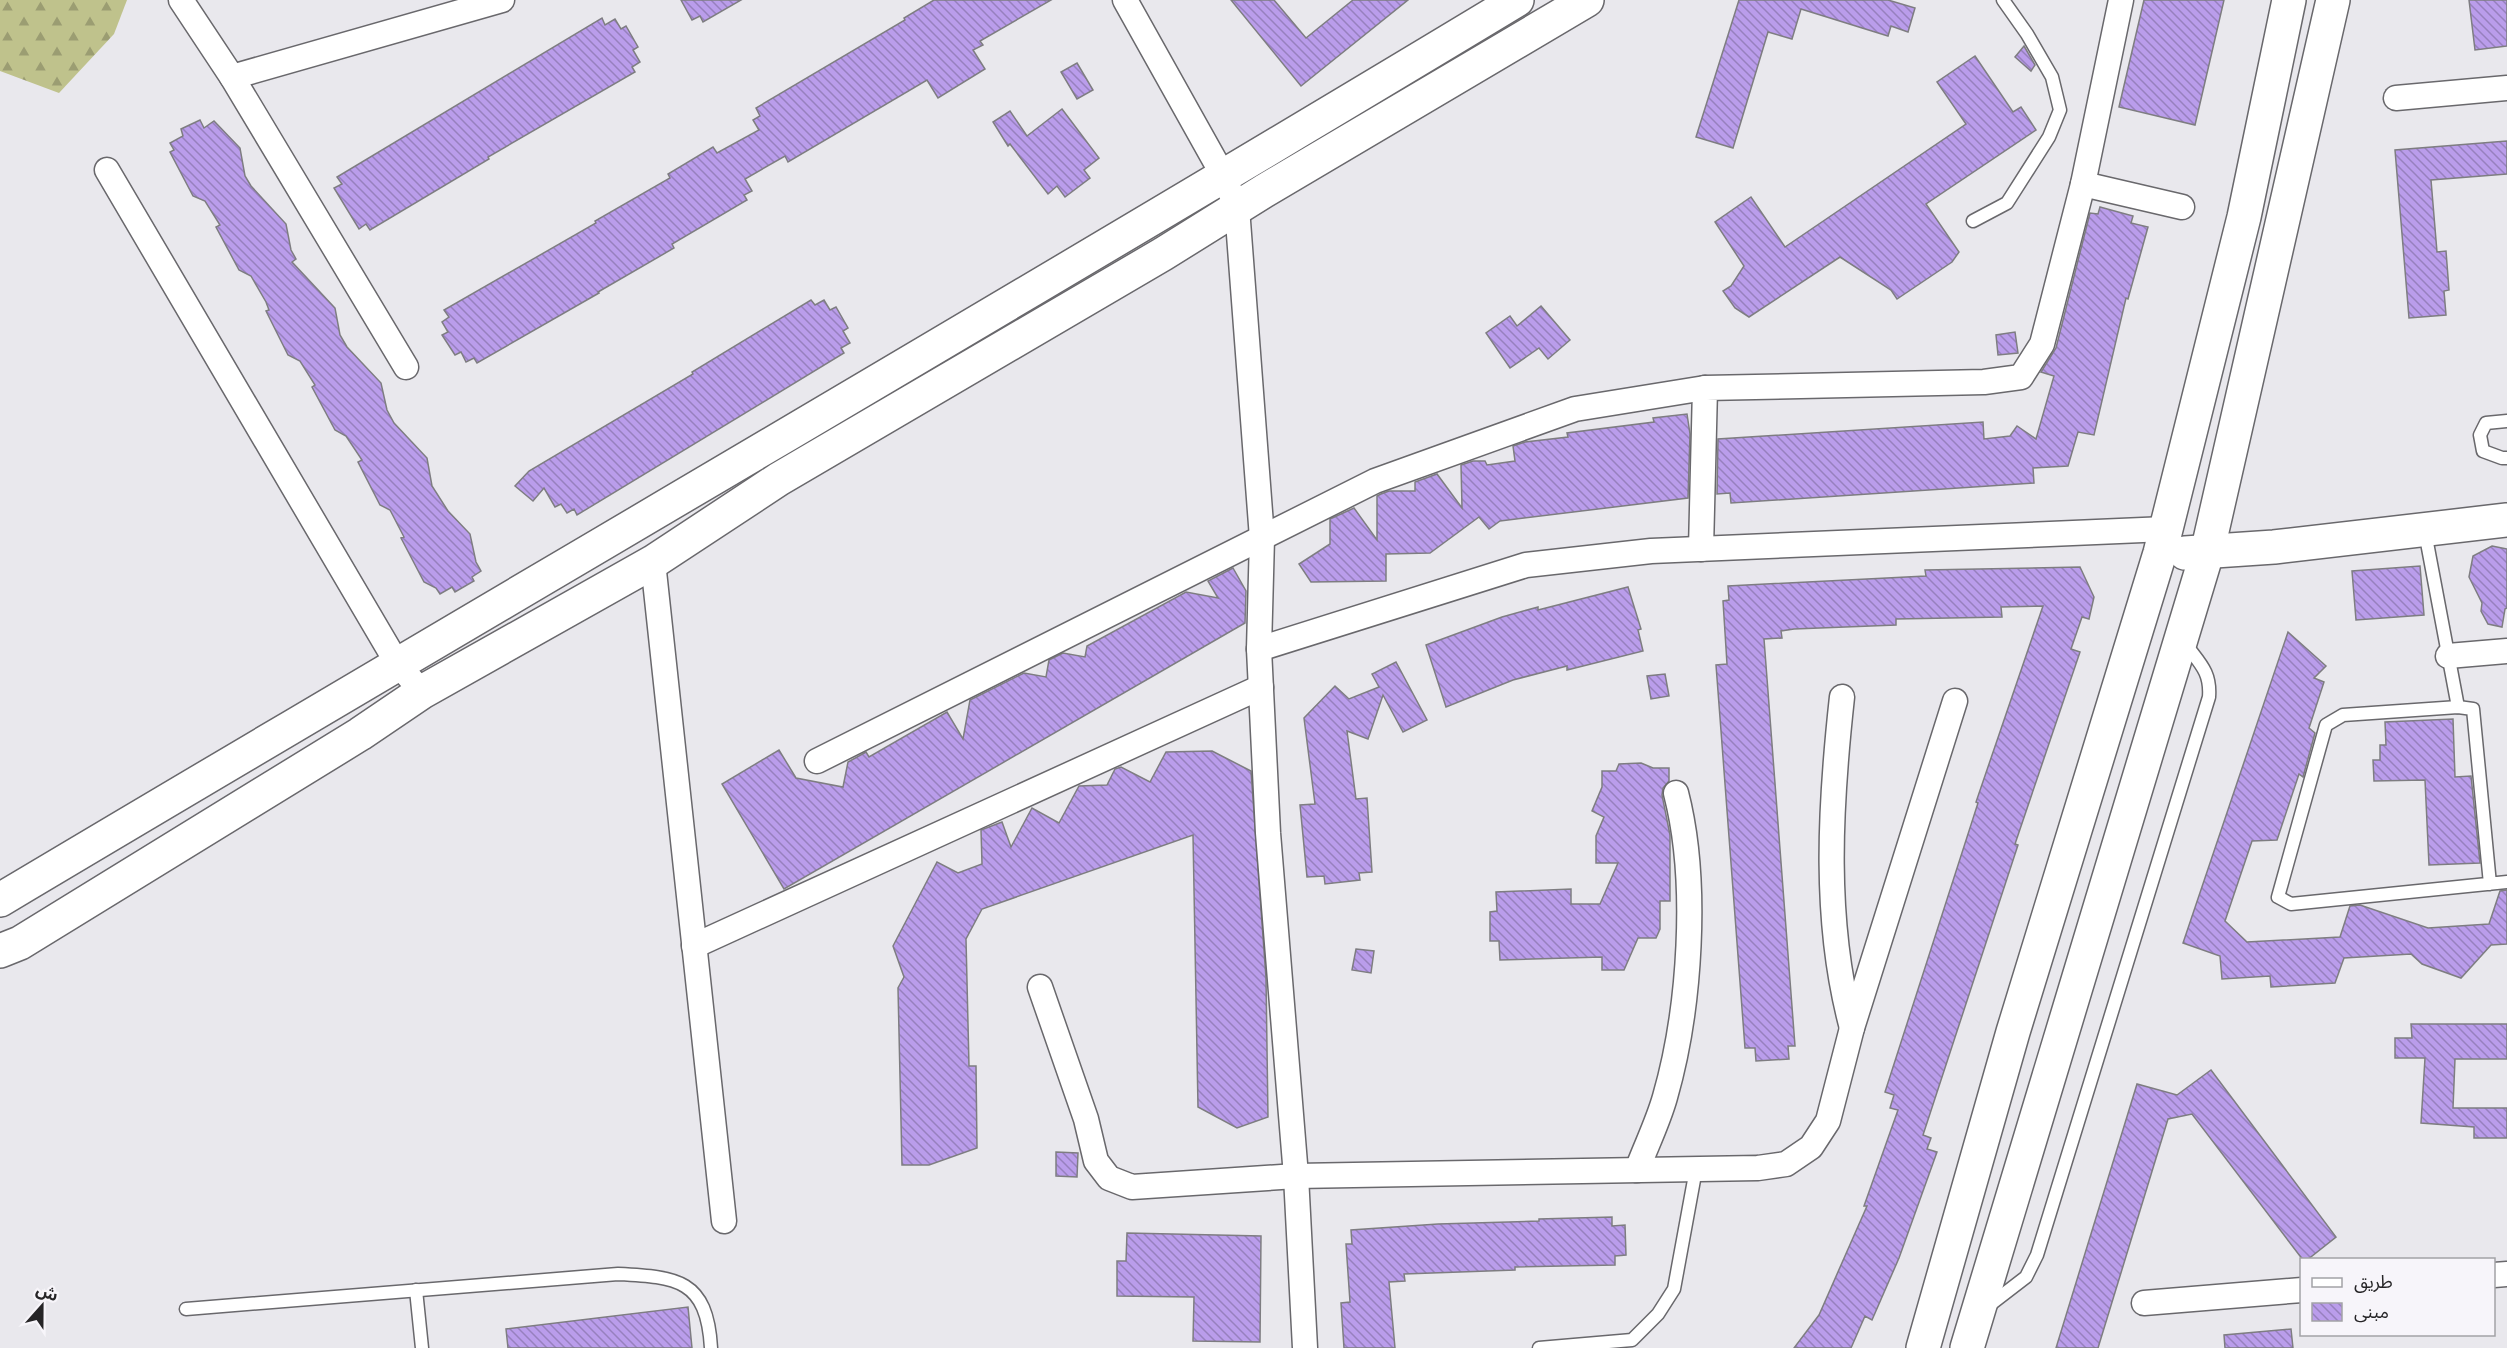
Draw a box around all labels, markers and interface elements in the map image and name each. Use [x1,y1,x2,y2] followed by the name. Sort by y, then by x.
[2300,1258,2495,1336] legend
[2354,1270,2393,1293] text: طريق
[12,1276,72,1336] north arrow
[34,1279,61,1305] text: ش
[2354,1300,2389,1323] text: مبنى

